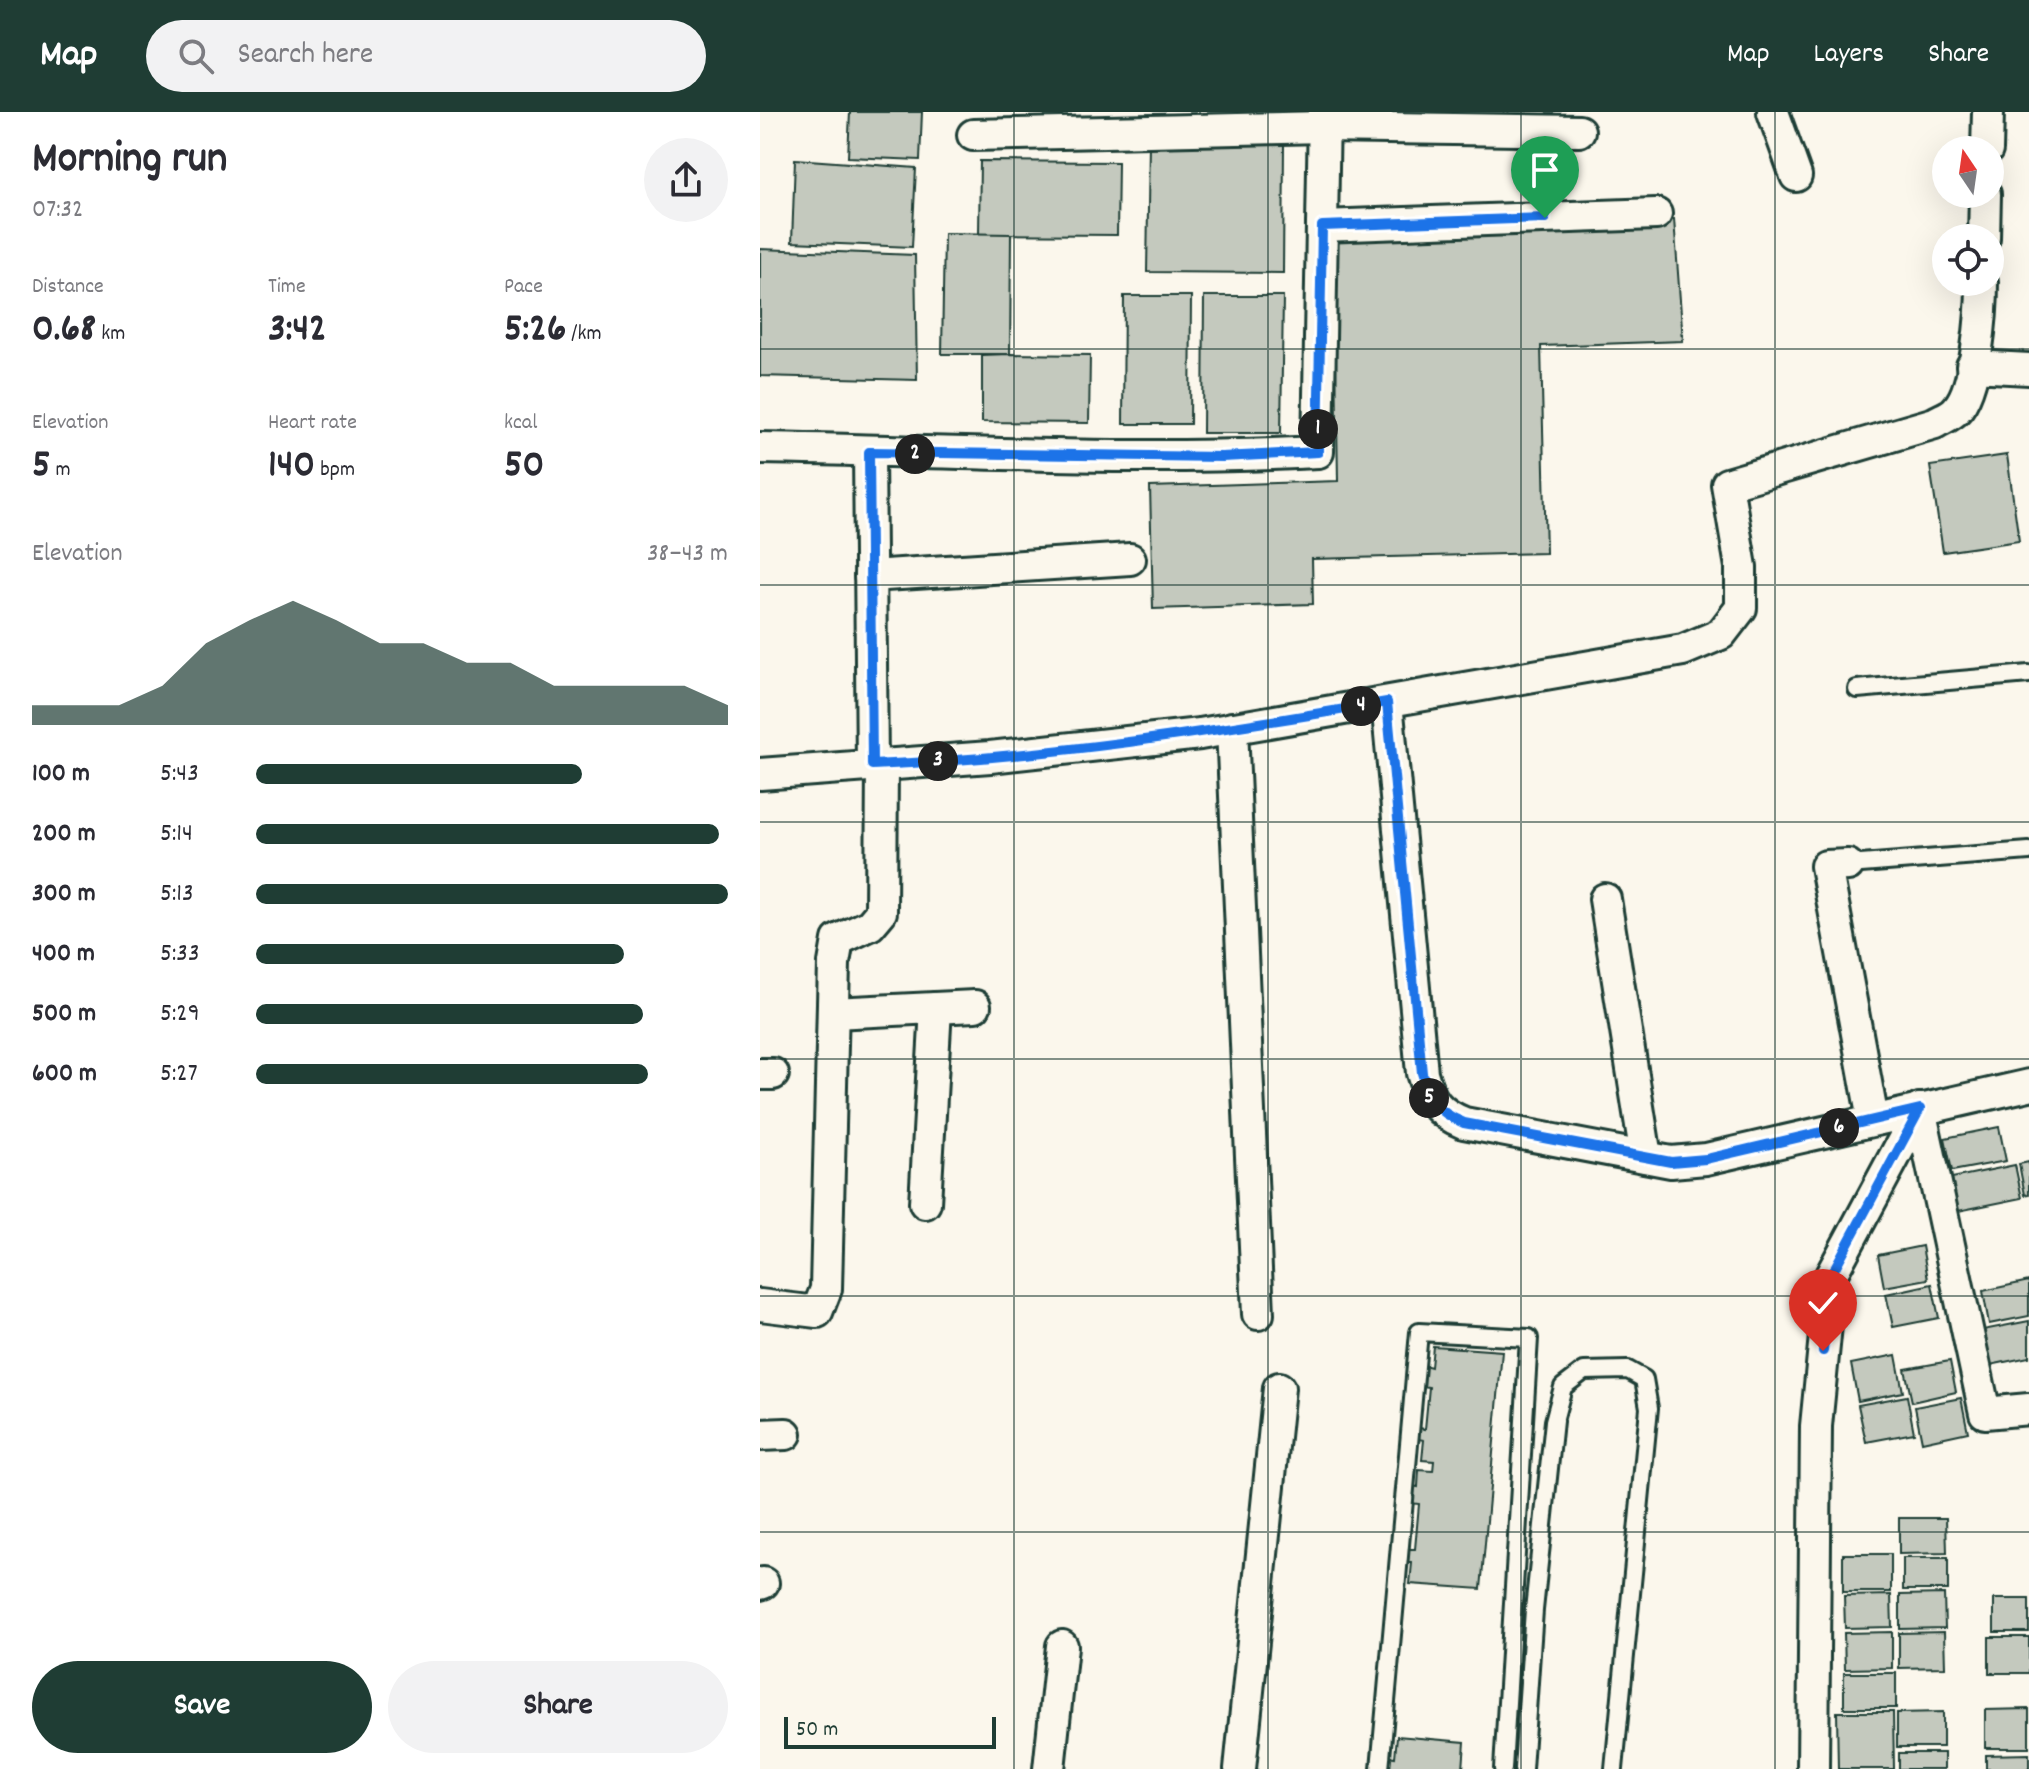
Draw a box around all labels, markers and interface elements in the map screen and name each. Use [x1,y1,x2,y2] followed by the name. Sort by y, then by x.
[146,20,706,92] search box
[40,29,98,84] text: Map
[174,34,218,78] icon: search
[238,35,373,78] text: Search here
[1727,36,1770,76] text: Map
[1814,36,1884,76] text: Layers
[1928,36,1989,76] text: Share
[32,130,227,193] text: Morning run
[1511,136,1579,218] pin
[1932,136,2004,208] north arrow
[1932,136,2004,296] map controls
[644,138,728,222] button: share
[1523,148,1567,192] icon: arrive
[32,192,83,229] text: 07:32
[1932,224,2004,296] button: locate
[32,272,104,303] text: Distance
[268,272,306,303] text: Time
[504,272,543,303] text: Pace
[32,303,96,360] text: 0.68
[268,303,326,360] text: 3:42
[504,303,566,360] text: 5:26
[96,319,125,350] text: km
[566,319,602,350] text: /km
[32,408,109,439] text: Elevation
[268,408,357,439] text: Heart rate
[504,408,537,439] text: kcal
[1298,409,1338,449] pin: 1
[1316,413,1320,444] text: 1
[895,434,935,474] pin: 2
[910,438,920,469] text: 2
[32,439,51,496] text: 5
[268,439,315,496] text: 140
[504,439,544,496] text: 50
[51,455,71,486] text: m
[315,455,355,486] text: bpm
[32,536,122,573] text: Elevation
[647,536,728,573] text: 38–43 m
[1341,686,1381,726] pin: 4
[1356,690,1366,721] text: 4
[918,741,958,781] pin: 3
[933,745,943,776] text: 3
[32,756,90,793] text: 100 m
[160,756,199,793] text: 5:43
[32,816,96,853] text: 200 m
[160,816,193,853] text: 5:14
[32,876,96,913] text: 300 m
[160,876,194,913] text: 5:13
[32,936,95,973] text: 400 m
[160,936,199,973] text: 5:33
[32,996,96,1033] text: 500 m
[160,996,200,1033] text: 5:29
[32,1056,97,1093] text: 600 m
[160,1056,198,1093] text: 5:27
[1409,1078,1449,1118] pin: 5
[1424,1082,1434,1113] text: 5
[1819,1108,1859,1148] pin: 6
[1834,1112,1844,1143] text: 6
[1789,1269,1857,1351] pin
[1801,1281,1845,1325] icon: check
[32,1661,372,1753] button: Save
[388,1661,728,1753] button: Share
[784,1713,996,1749] scale bar
[796,1715,838,1746] text: 50 m

